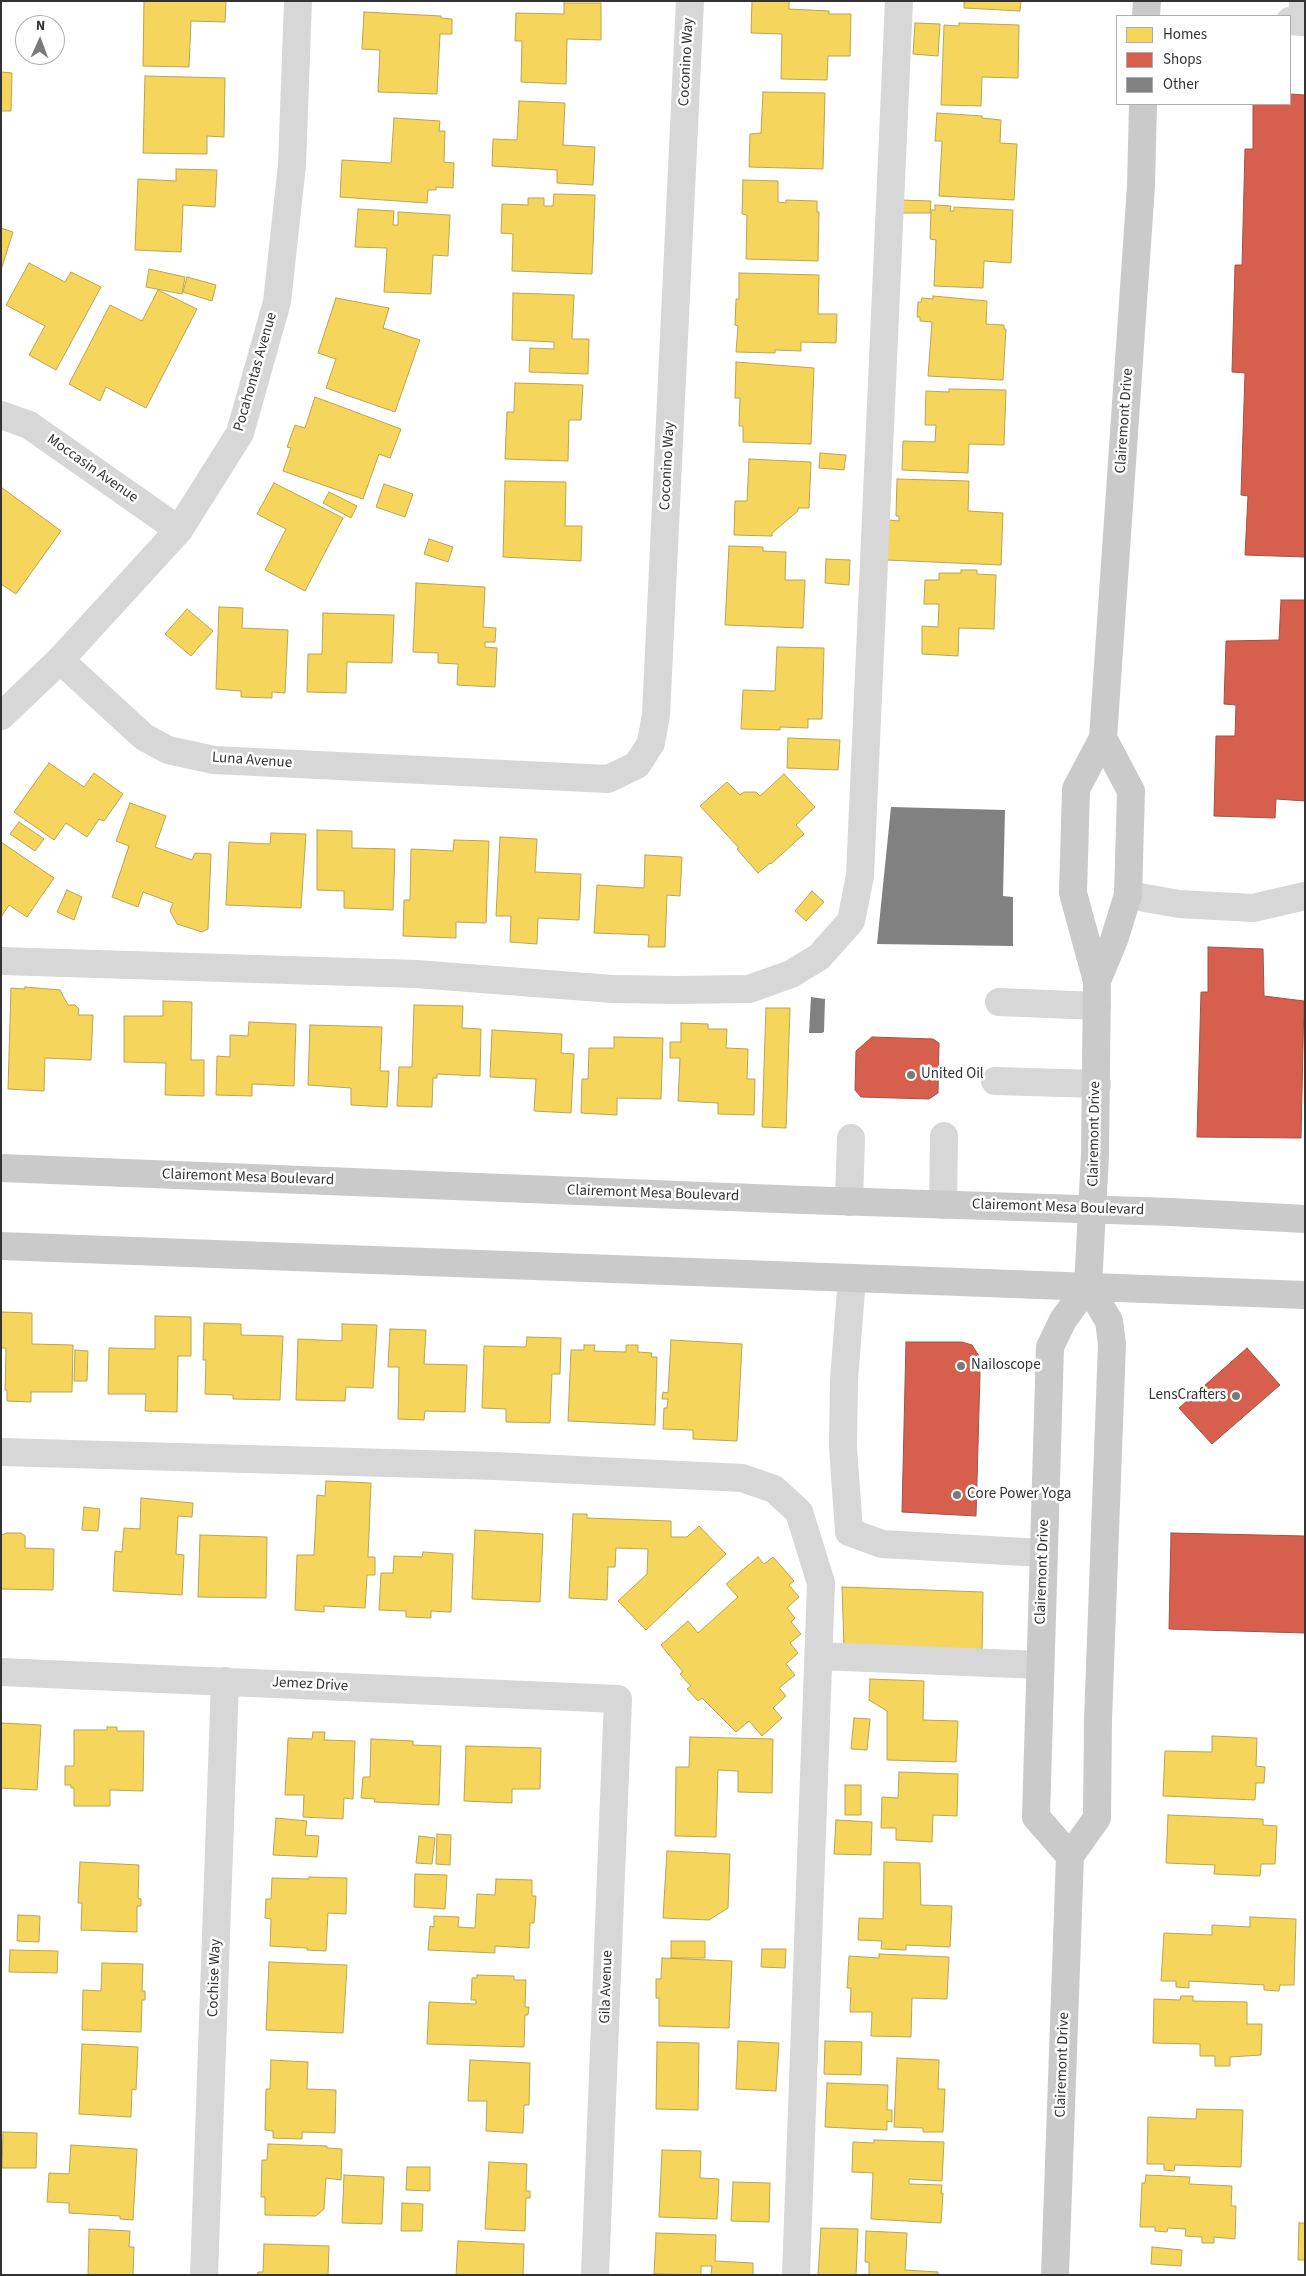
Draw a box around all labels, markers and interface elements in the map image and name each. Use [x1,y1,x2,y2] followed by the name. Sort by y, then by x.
[15,15,65,65] north arrow
[1116,15,1291,105] legend
[35,16,45,36] text: N
[676,17,698,107] street label: Coconino Way
[1163,24,1207,45] text: Homes
[1163,49,1202,70] text: Shops
[1163,74,1199,95] text: Other
[230,310,282,434] street label: Pocahontas Avenue
[1112,368,1138,474] street label: Clairemont Drive
[657,421,679,511] street label: Coconino Way
[43,431,141,507] street label: Moccasin Avenue
[211,749,293,773] street label: Luna Avenue
[921,1066,984,1084] place label: United Oil
[905,1069,917,1081] marker: United Oil
[1085,1081,1105,1187] street label: Clairemont Drive
[162,1166,334,1190] street label: Clairemont Mesa Boulevard
[567,1182,739,1206] street label: Clairemont Mesa Boulevard
[972,1196,1144,1220] street label: Clairemont Mesa Boulevard
[971,1357,1041,1375] place label: Nailoscope
[955,1360,967,1372] marker: Nailoscope
[1148,1387,1226,1405] place label: LensCrafters
[1230,1390,1242,1402] marker: LensCrafters
[967,1486,1071,1504] place label: Core Power Yoga
[951,1489,963,1501] marker: Core Power Yoga
[1032,1519,1054,1625] street label: Clairemont Drive
[271,1674,349,1696] street label: Jemez Drive
[205,1939,225,2017] street label: Cochise Way
[597,1950,617,2024] street label: Gila Avenue
[1052,2012,1074,2118] street label: Clairemont Drive

